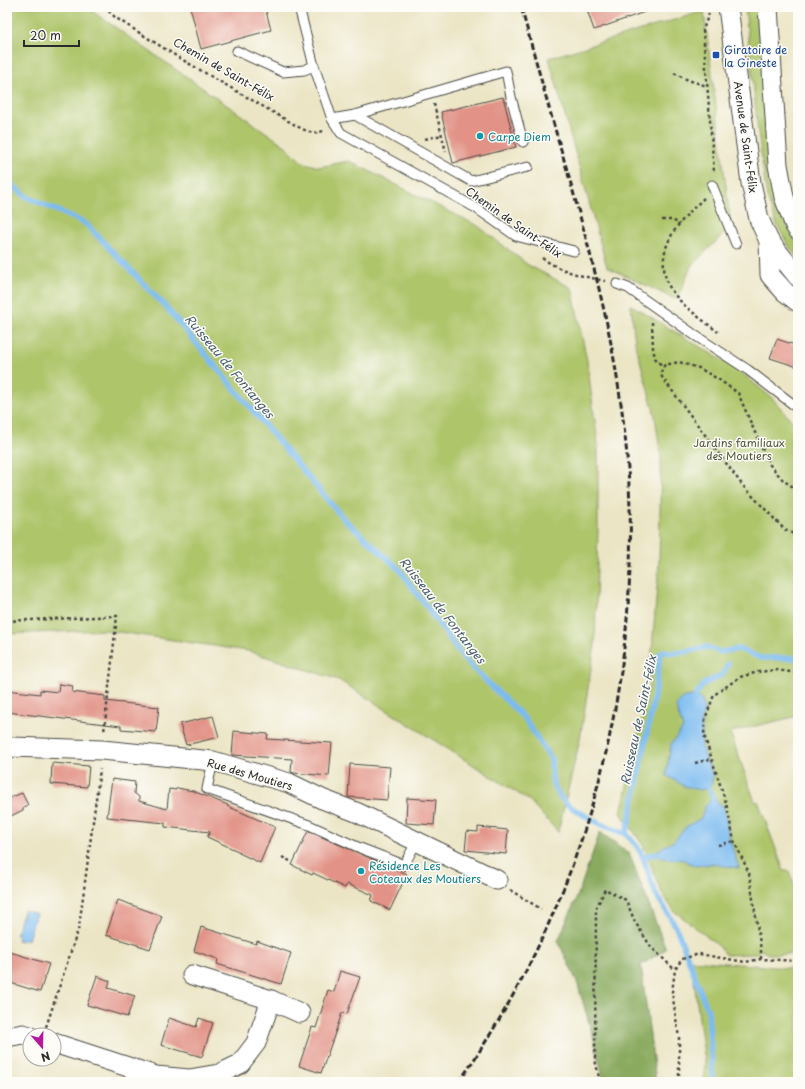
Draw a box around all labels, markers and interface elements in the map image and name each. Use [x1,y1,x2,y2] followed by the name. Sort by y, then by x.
[24,22,79,48] scale bar
[30,26,61,44] text: 20 m
[170,33,278,105] street label: Chemin de Saint-Félix
[724,41,787,71] place label: Giratoire de la Gineste
[711,50,721,60] marker: Giratoire de la Gineste
[730,80,762,194] street label: Avenue de Saint-Félix
[488,128,551,145] place label: Carpe Diem
[475,131,485,141] marker: Carpe Diem
[462,182,566,262] street label: Chemin de Saint-Félix
[181,310,280,423] water label: Ruisseau de Fontanges
[693,434,785,464] park label: Jardins familiaux des Moutiers
[396,553,491,668] water label: Ruisseau de Fontanges
[615,652,661,786] water label: Ruisseau de Saint-Félix
[205,754,295,794] street label: Rue des Moutiers
[369,857,481,887] place label: Résidence Les Coteaux des Moutiers
[356,866,366,876] marker: Résidence Les Coteaux des Moutiers
[22,1027,62,1067] north arrow
[38,1047,53,1066] text: N

